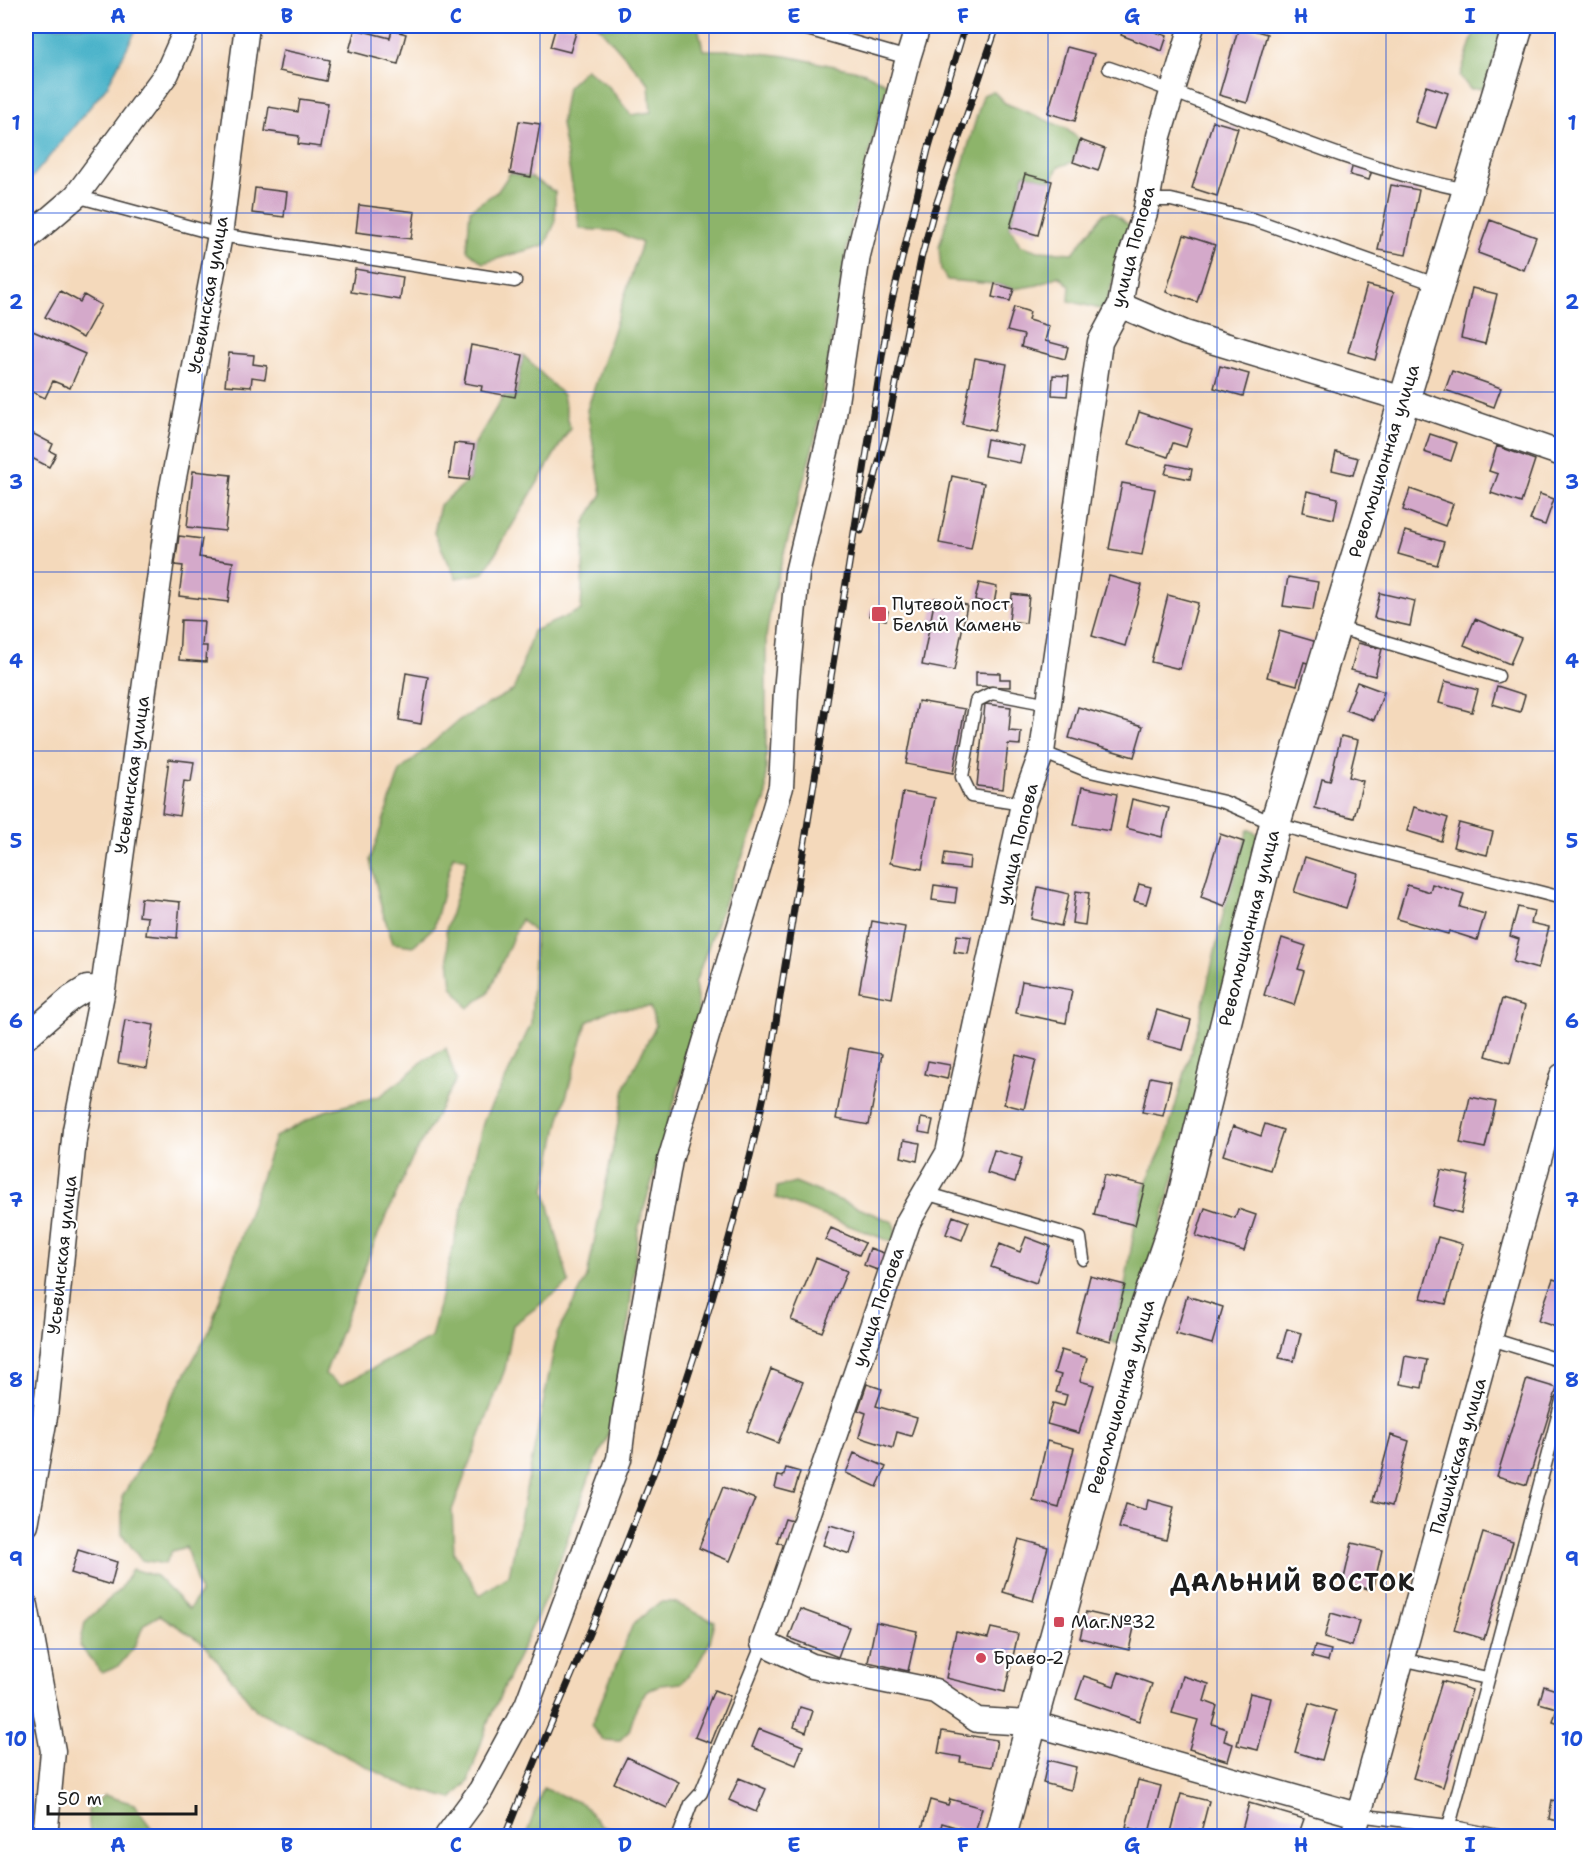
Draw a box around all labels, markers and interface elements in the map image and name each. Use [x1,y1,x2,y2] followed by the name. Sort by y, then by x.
[110,3,126,29] text: A
[281,3,293,29] text: B
[450,3,462,29] text: C
[618,3,632,29] text: D
[787,3,801,29] text: E
[957,3,969,29] text: F
[1124,3,1140,29] text: G
[1294,3,1308,29] text: H
[1464,3,1476,29] text: I
[11,110,21,136] text: 1
[1567,110,1577,136] text: 1
[1105,184,1161,310] street label: улица Попова
[182,214,234,376] street label: Усьвинская улица
[9,289,23,315] text: 2
[1565,289,1579,315] text: 2
[1343,361,1425,561] street label: Революционная улица
[9,469,23,495] text: 3
[1565,469,1579,495] text: 3
[892,592,1021,637] place label: Путевой пост Белый Камень
[870,605,888,623] marker: Путевой пост Белый Камень
[9,648,23,674] text: 4
[1565,648,1579,674] text: 4
[109,694,155,856] street label: Усьвинская улица
[990,780,1044,908] street label: улица Попова
[1213,827,1285,1029] street label: Революционная улица
[10,828,22,854] text: 5
[1566,828,1578,854] text: 5
[9,1008,23,1034] text: 6
[1565,1008,1579,1034] text: 6
[42,1174,82,1336] street label: Усьвинская улица
[9,1187,23,1213] text: 7
[1565,1187,1579,1213] text: 7
[846,1244,910,1370] street label: улица Попова
[1082,1297,1160,1497] street label: Революционная улица
[9,1367,23,1393] text: 8
[1565,1367,1579,1393] text: 8
[1424,1375,1492,1537] street label: Пашийская улица
[9,1546,23,1572] text: 9
[1565,1546,1579,1572] text: 9
[1170,1566,1416,1599] district label: ДАЛЬНИЙ ВОСТОК
[1071,1610,1156,1634] place label: Маг.№32
[1052,1615,1066,1629] marker: Маг.№32
[993,1646,1064,1670] place label: Браво-2
[974,1651,988,1665] marker: Браво-2
[5,1726,27,1752] text: 10
[1561,1726,1583,1752] text: 10
[48,1778,196,1816] scale bar
[57,1787,102,1811] text: 50 m
[110,1832,126,1858] text: A
[281,1832,293,1858] text: B
[450,1832,462,1858] text: C
[618,1832,632,1858] text: D
[787,1832,801,1858] text: E
[957,1832,969,1858] text: F
[1124,1832,1140,1858] text: G
[1294,1832,1308,1858] text: H
[1464,1832,1476,1858] text: I

